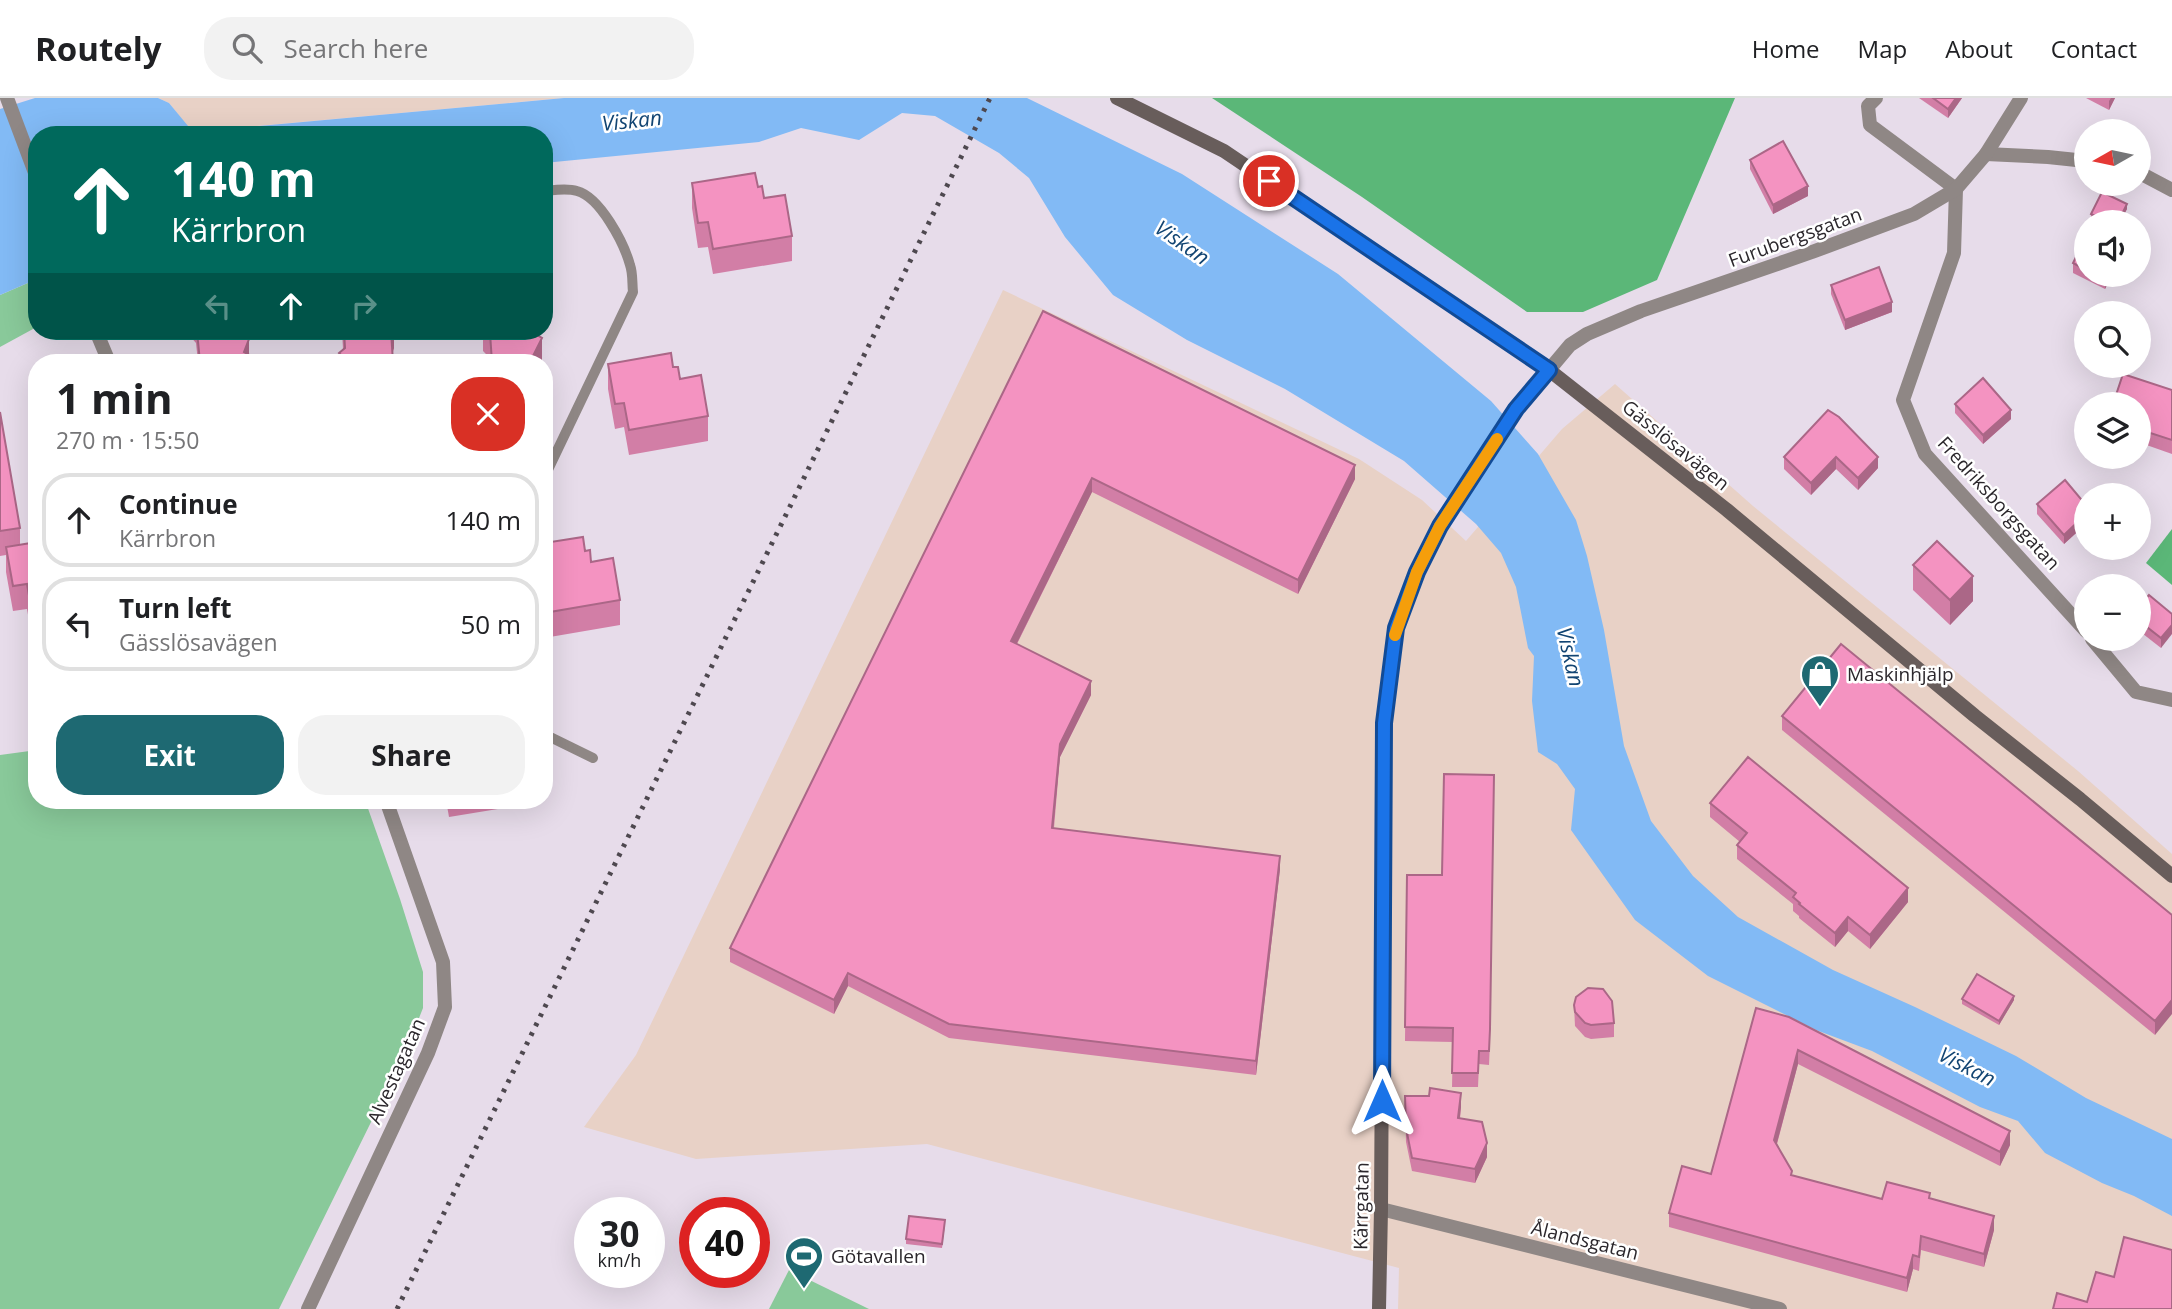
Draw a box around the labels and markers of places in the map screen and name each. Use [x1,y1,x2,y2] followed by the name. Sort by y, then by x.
[1239,151,1299,211] pin
[1799,653,1841,708] shop icon: Maskinhjälp
[1847,661,1954,687] place label: Maskinhjälp
[783,1235,825,1290] sports icon: Götavallen
[831,1243,926,1269] place label: Götavallen

